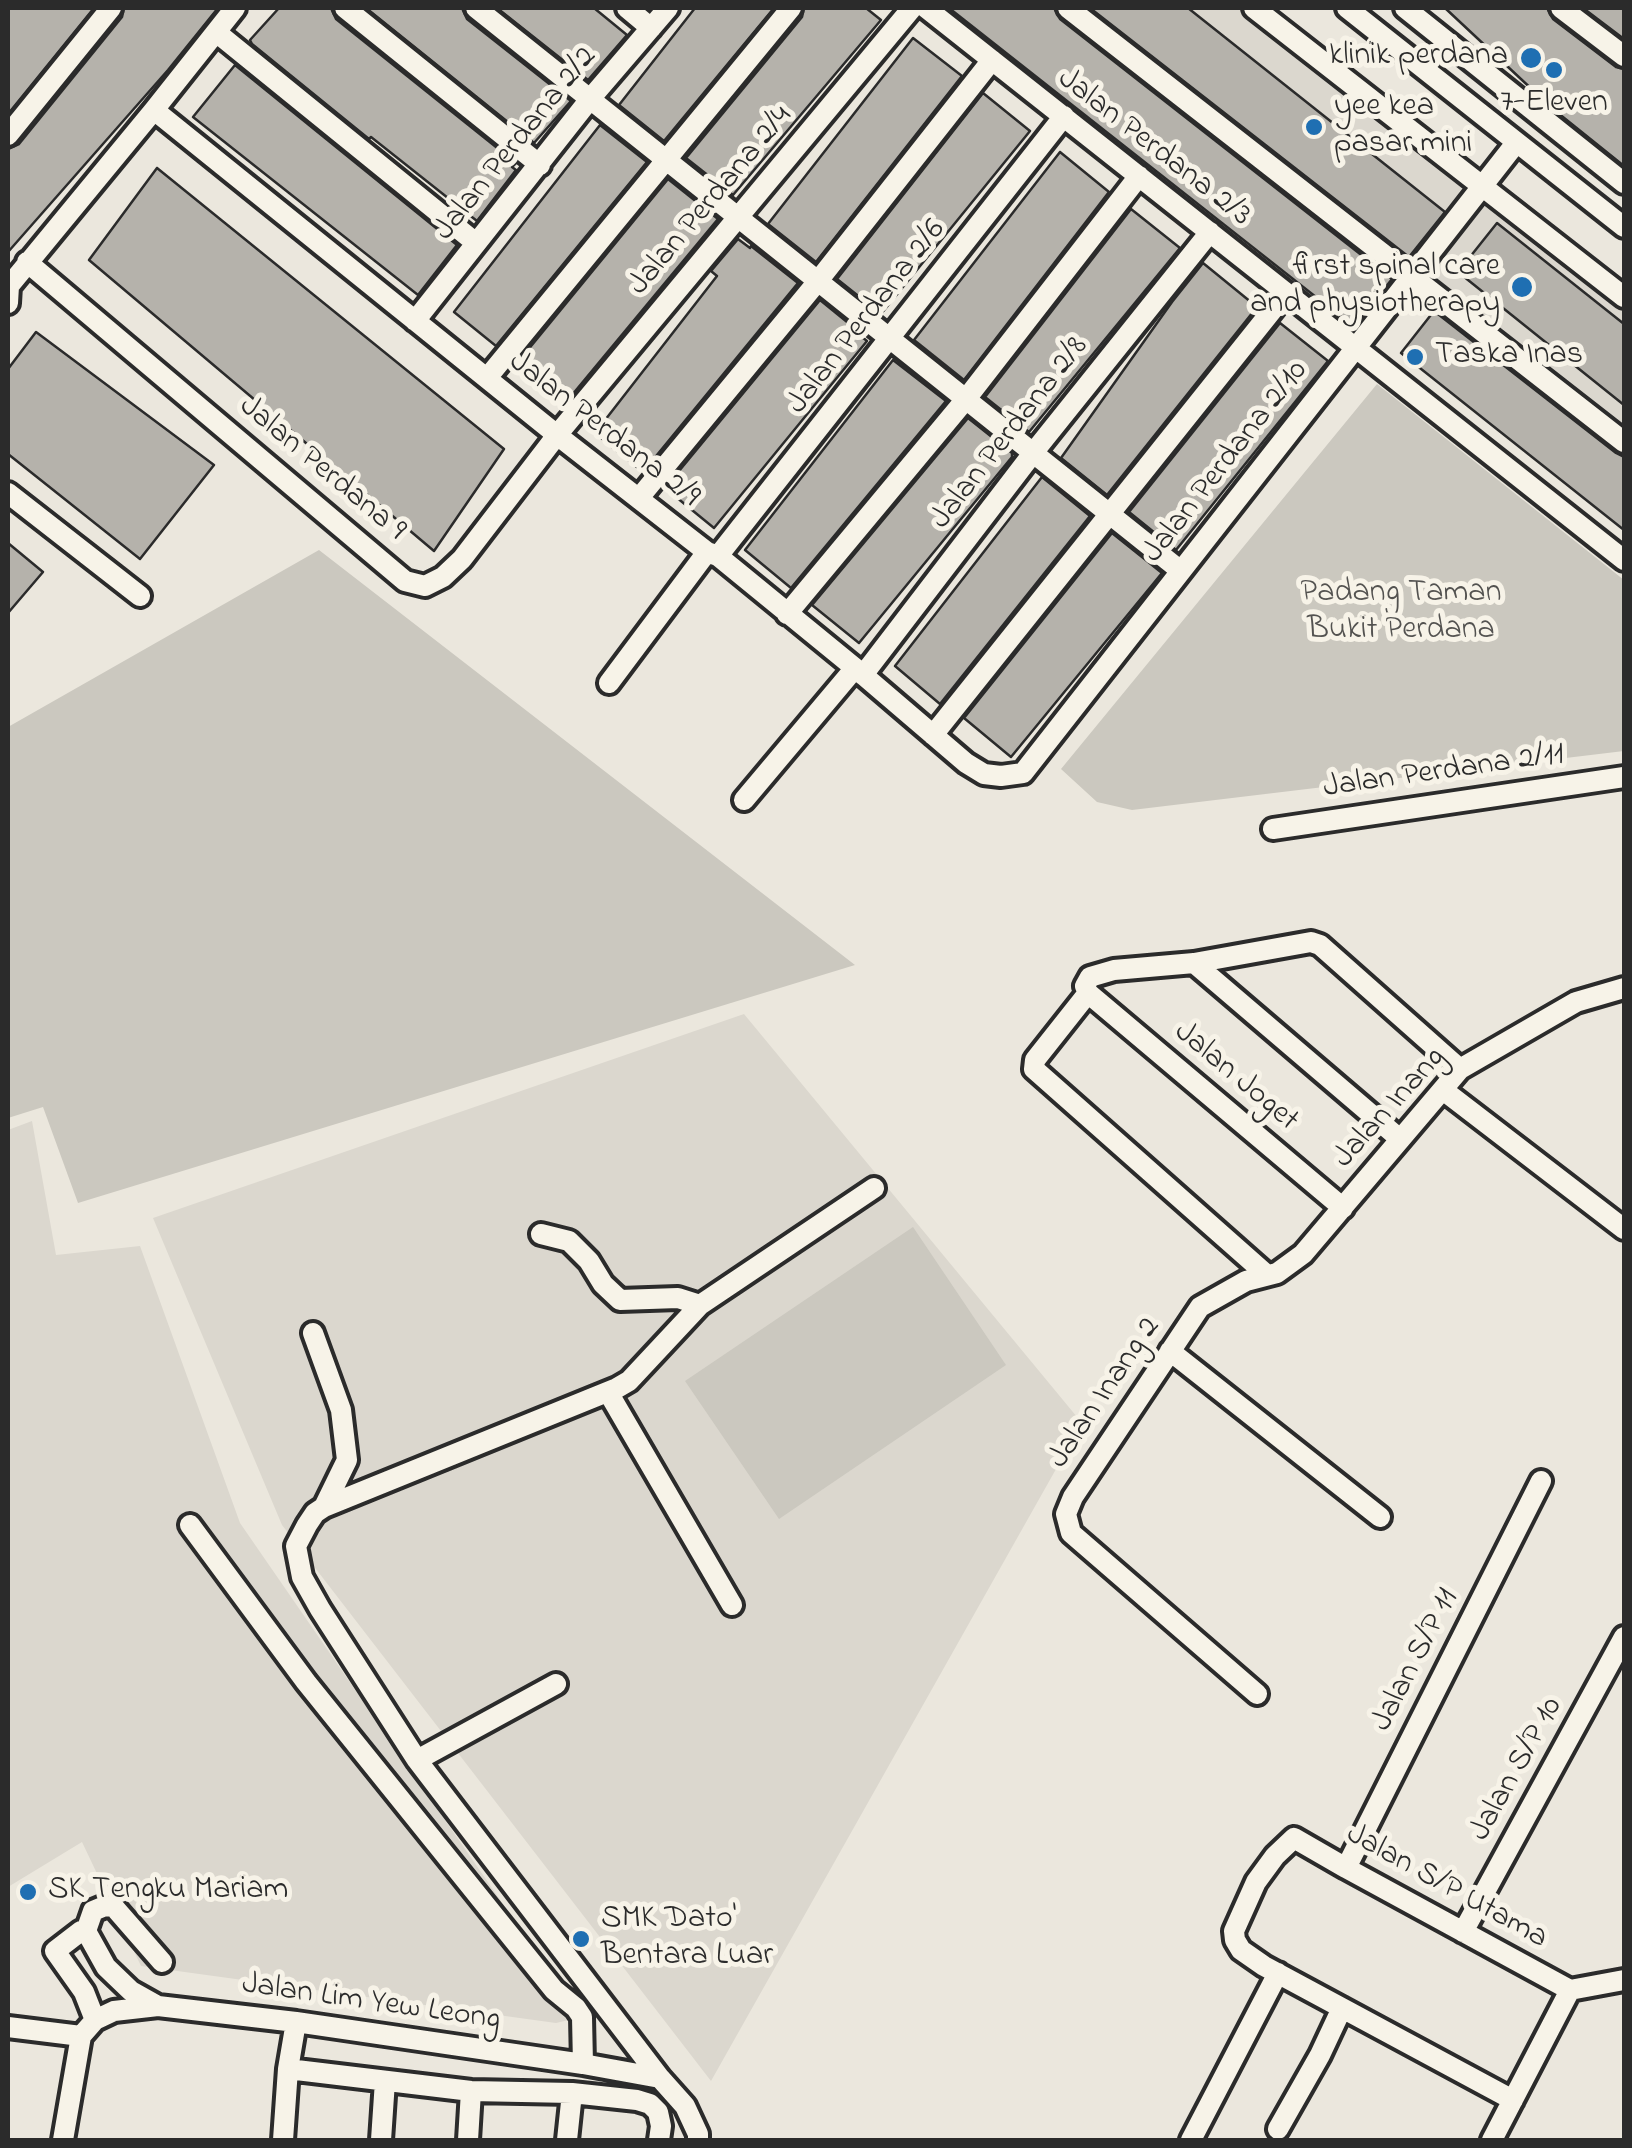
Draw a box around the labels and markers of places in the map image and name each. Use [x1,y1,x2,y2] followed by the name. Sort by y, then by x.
[1329,39,1508,77] place label: klinik perdana
[1518,45,1544,71] marker: klinik perdana
[1543,59,1565,81] marker: 7-Eleven
[1500,86,1608,124] place label: 7-Eleven
[1334,90,1472,165] place label: yee kea pasar mini
[1303,116,1325,138] marker: yee kea pasar mini
[1250,250,1500,325] place label: first spinal care and physiotherapy
[1509,274,1535,300] marker: first spinal care and physiotherapy
[1435,338,1583,376] place label: Taska Inas
[1404,346,1426,368] marker: Taska Inas
[48,1873,288,1911] place label: SK Tengku Mariam
[17,1881,39,1903] marker: SK Tengku Mariam
[601,1902,773,1977] place label: SMK Dato' Bentara Luar
[570,1928,592,1950] marker: SMK Dato' Bentara Luar

